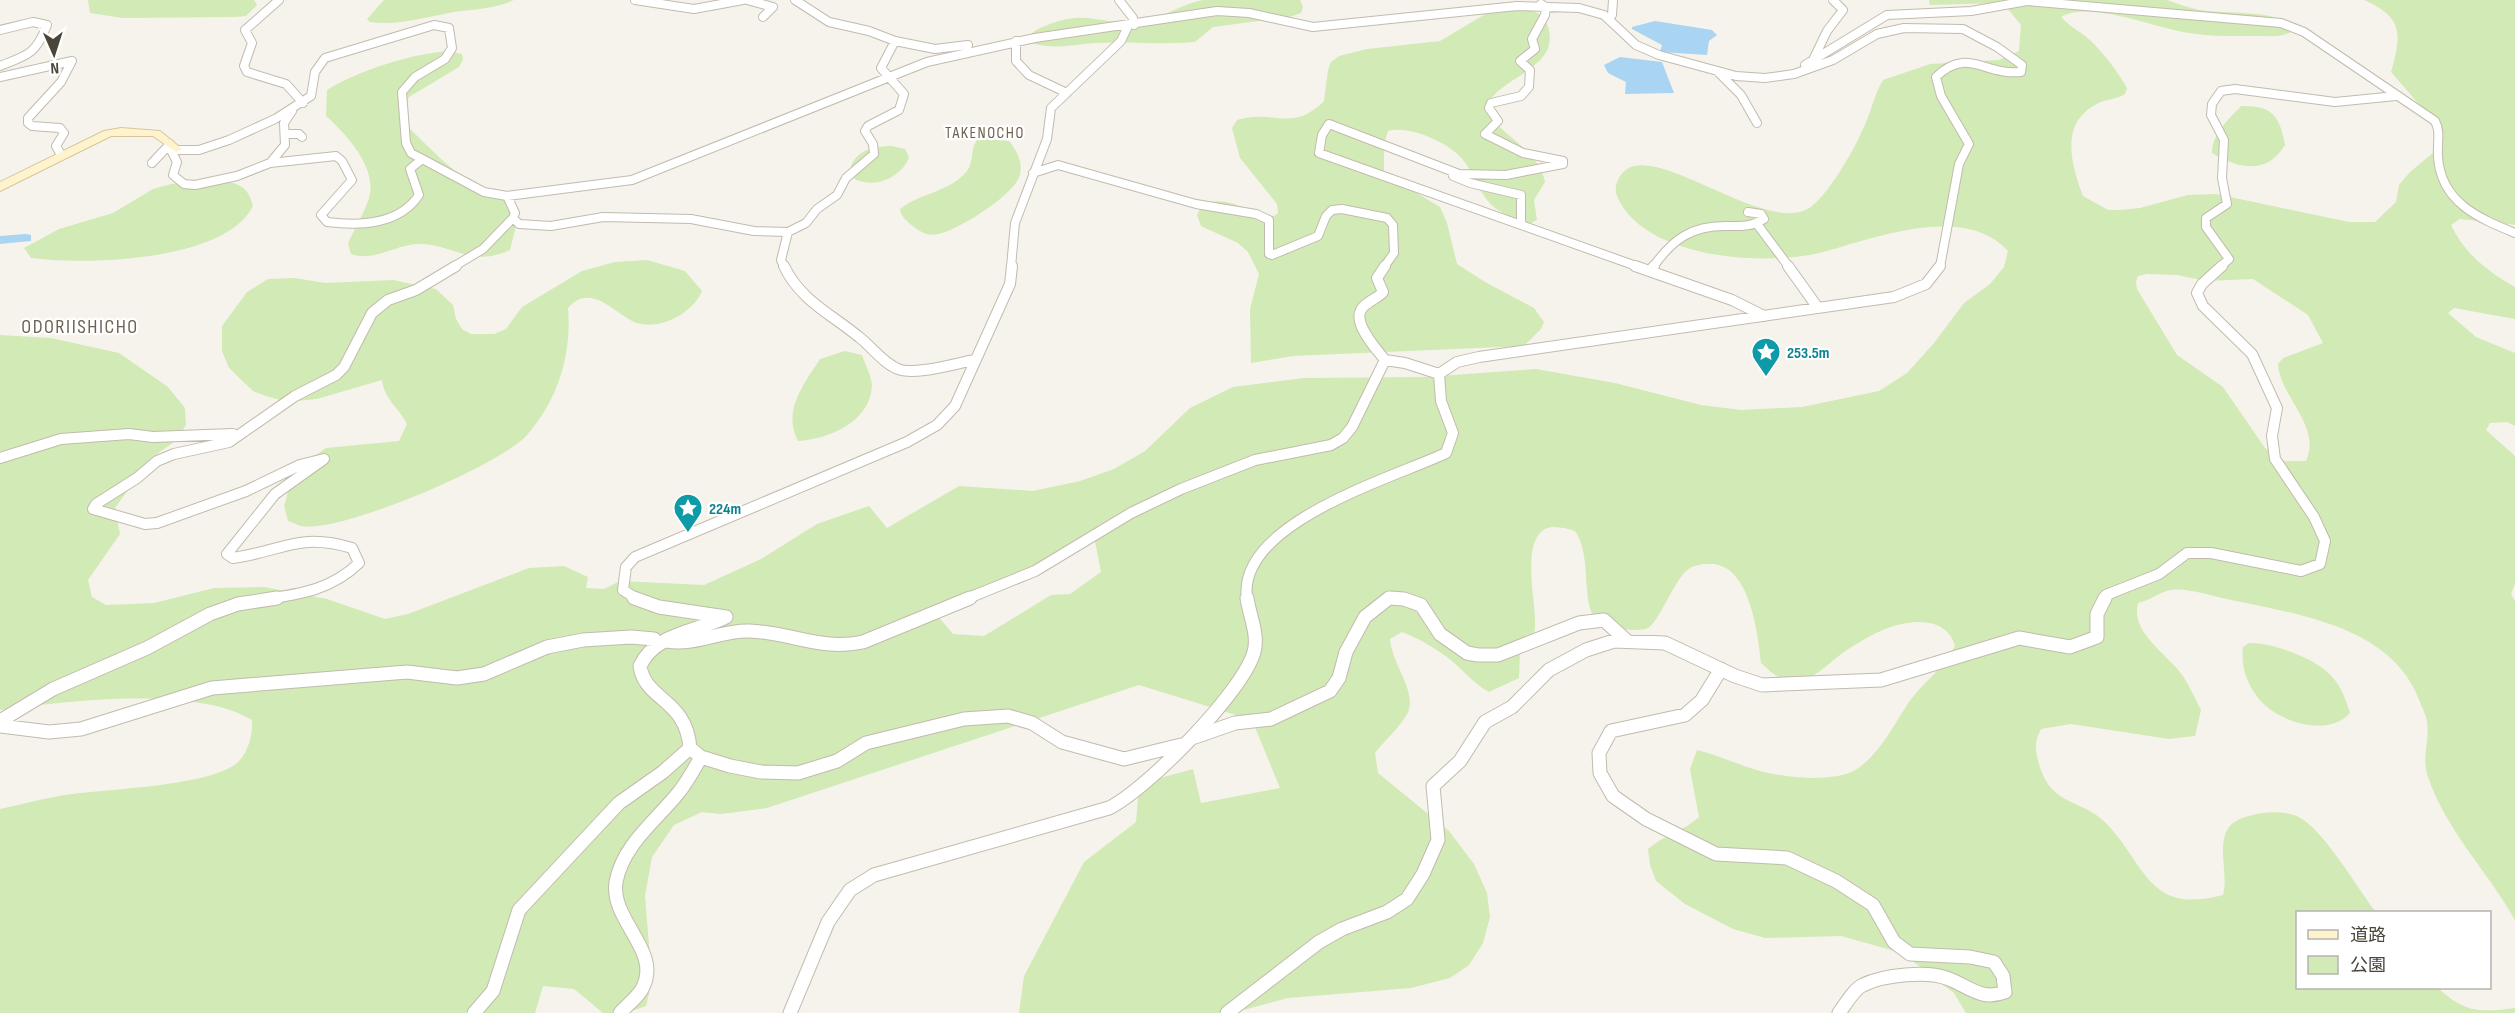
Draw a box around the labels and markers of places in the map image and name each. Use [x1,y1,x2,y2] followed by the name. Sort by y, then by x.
[1750,336,1782,378] place icon: 253.5m
[1787,344,1829,363] place label: 253.5m
[672,492,704,534] place icon: 224m
[709,500,741,519] place label: 224m

